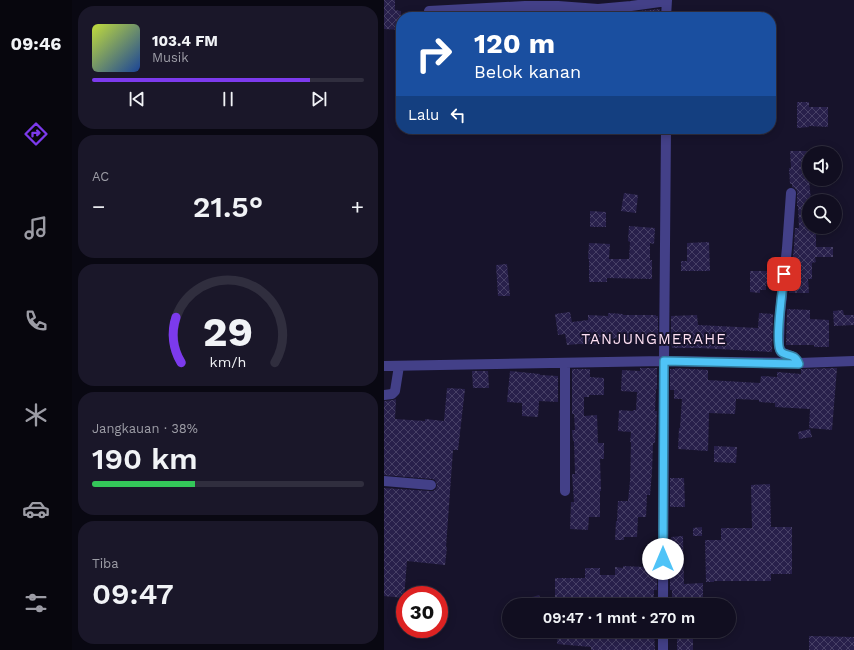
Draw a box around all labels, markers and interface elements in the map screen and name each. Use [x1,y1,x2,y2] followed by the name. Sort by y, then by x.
[474,27,555,60] text: 120 m
[408,28,460,80] icon: right
[152,32,218,50] text: 103.4 FM
[11,33,61,54] text: 09:46
[152,50,189,65] text: Musik
[474,61,581,82] text: Belok kanan
[126,88,148,110] icon: previous
[217,88,239,110] icon: pause
[308,88,330,110] icon: next
[447,104,469,126] icon: left
[408,106,439,124] text: Lalu
[22,120,50,148] icon: directions
[802,146,842,234] map controls
[802,146,842,186] button: sound
[92,169,109,184] text: AC
[193,189,263,224] text: 21.5°
[92,194,105,219] text: −
[351,194,364,219] text: +
[802,194,842,234] button: search
[22,214,50,242] icon: music
[767,257,801,291] pin
[773,263,795,285] icon: arrive
[22,307,50,335] icon: phone
[203,307,253,356] text: 29
[581,330,727,348] district label: TANJUNGMERAHE
[210,354,246,370] text: km/h
[22,401,50,429] icon: climate
[92,421,198,436] text: Jangkauan · 38%
[92,441,198,476] text: 190 km
[22,495,50,523] icon: car
[642,538,684,580] position arrow
[92,556,119,571] text: Tiba
[92,576,174,611] text: 09:47
[396,586,448,638] speed limit sign: 30
[22,589,50,617] icon: filters
[543,609,695,627] text: 09:47 · 1 mnt · 270 m

